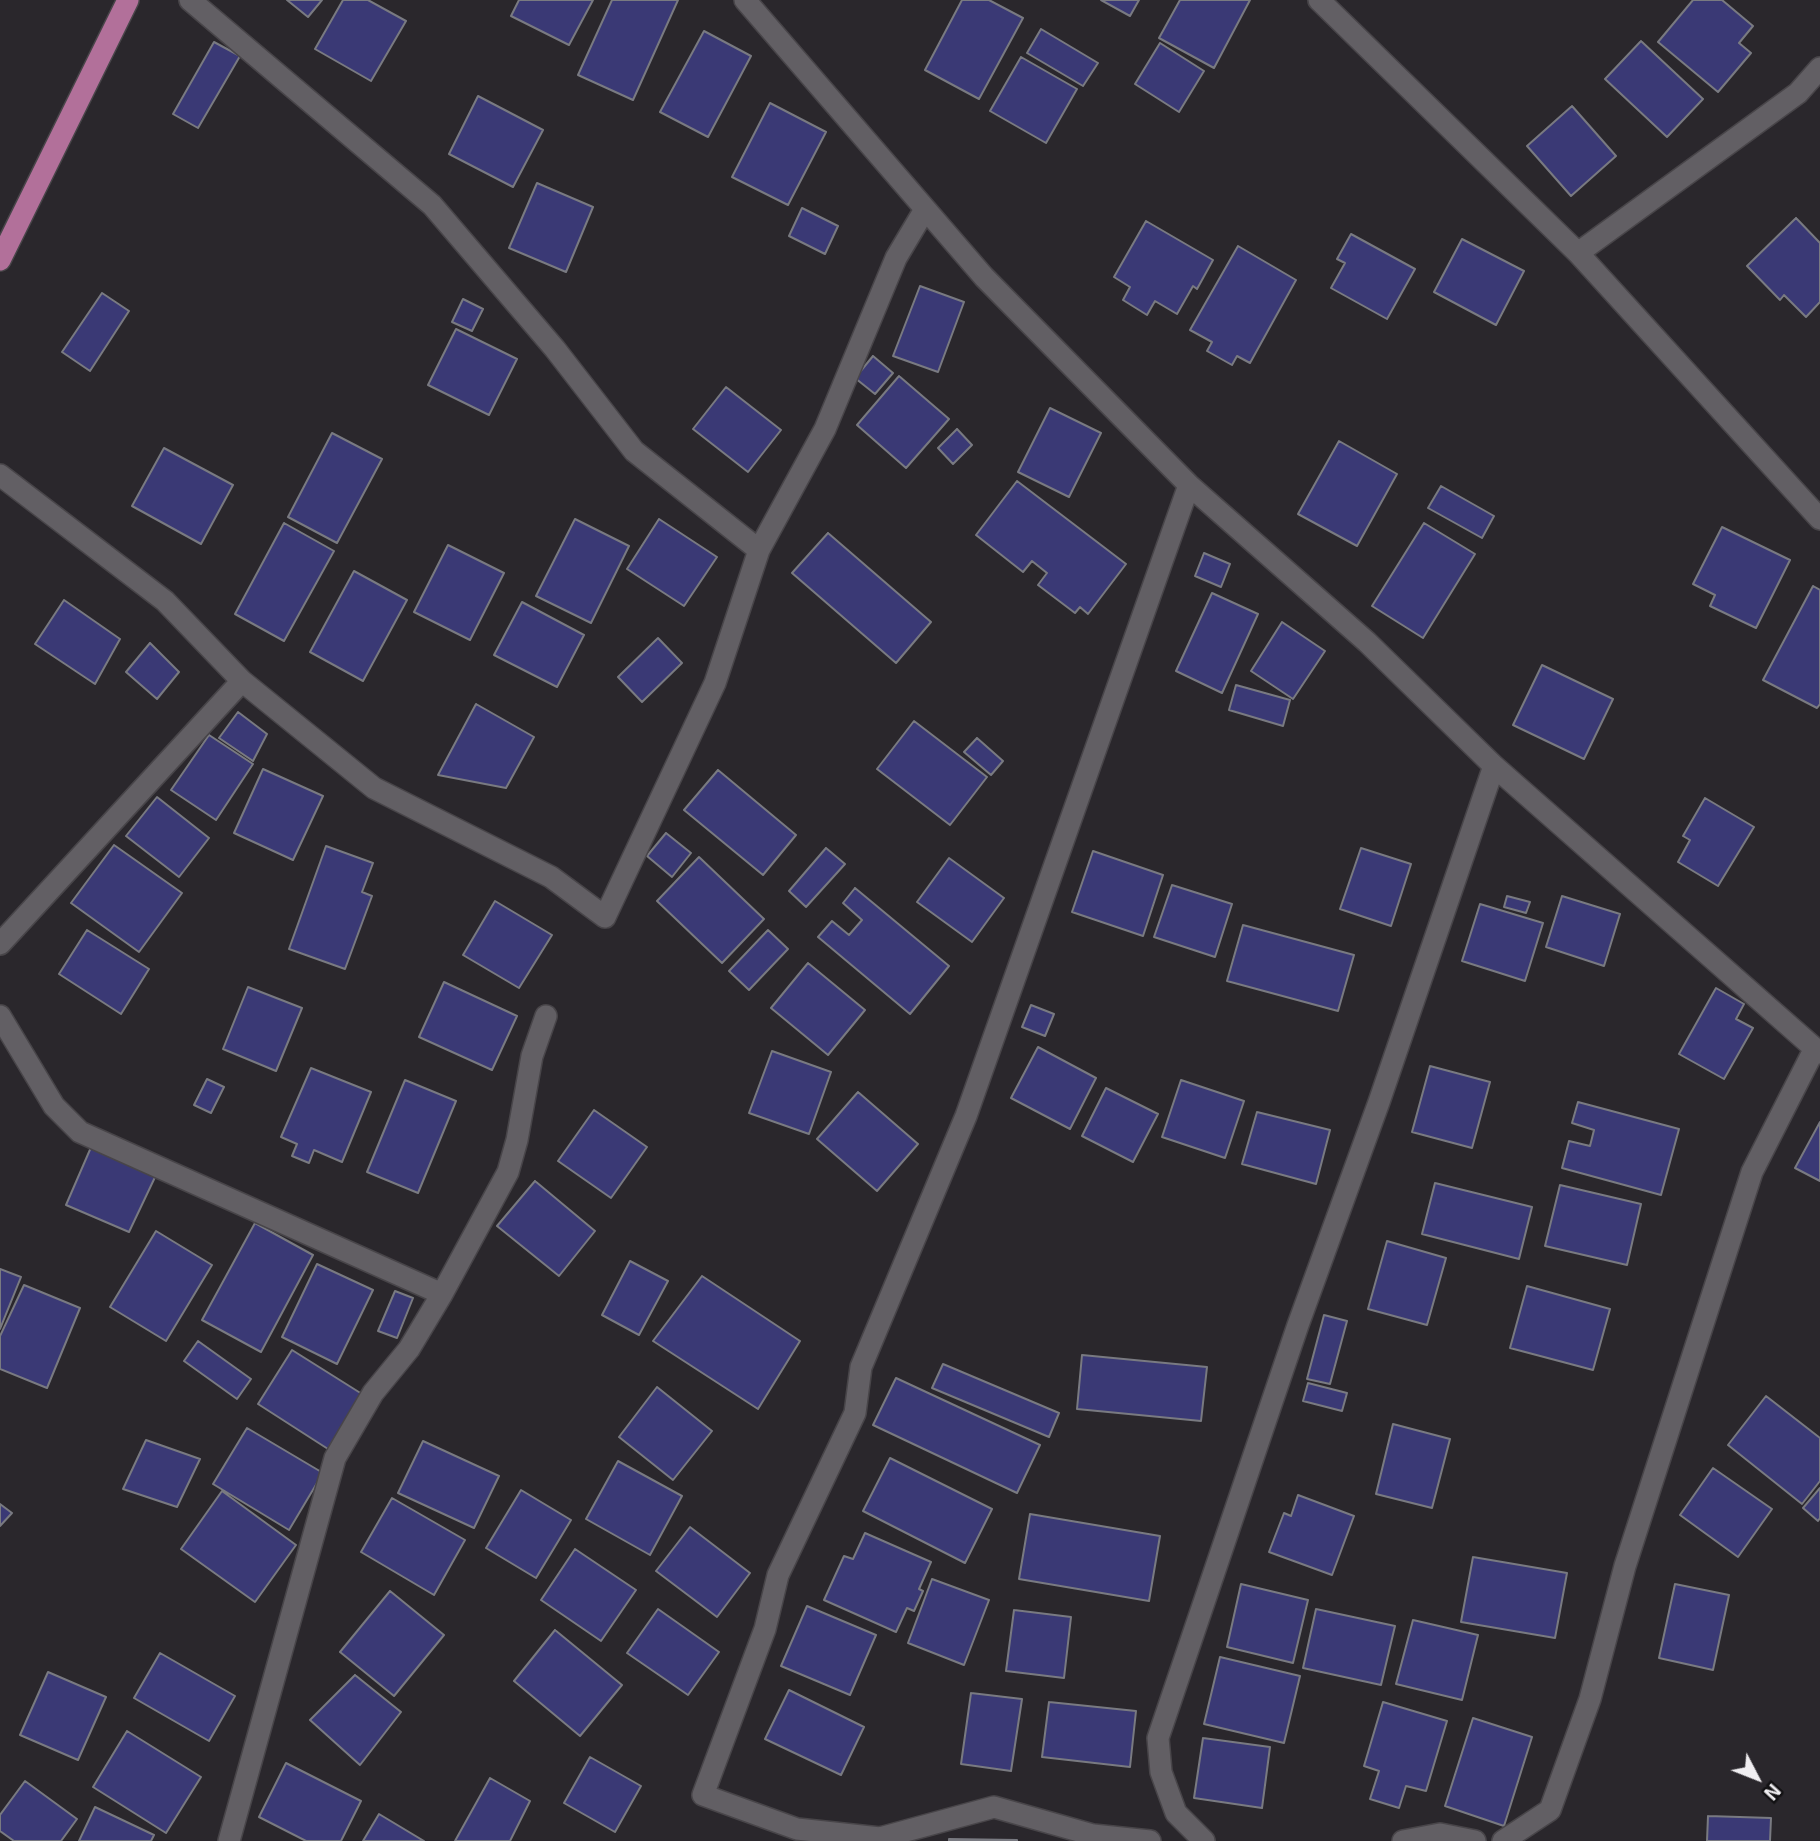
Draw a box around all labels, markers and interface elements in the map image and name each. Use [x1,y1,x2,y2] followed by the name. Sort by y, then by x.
[1722,1743,1792,1813] north arrow
[1760,1780,1786,1805] text: N

